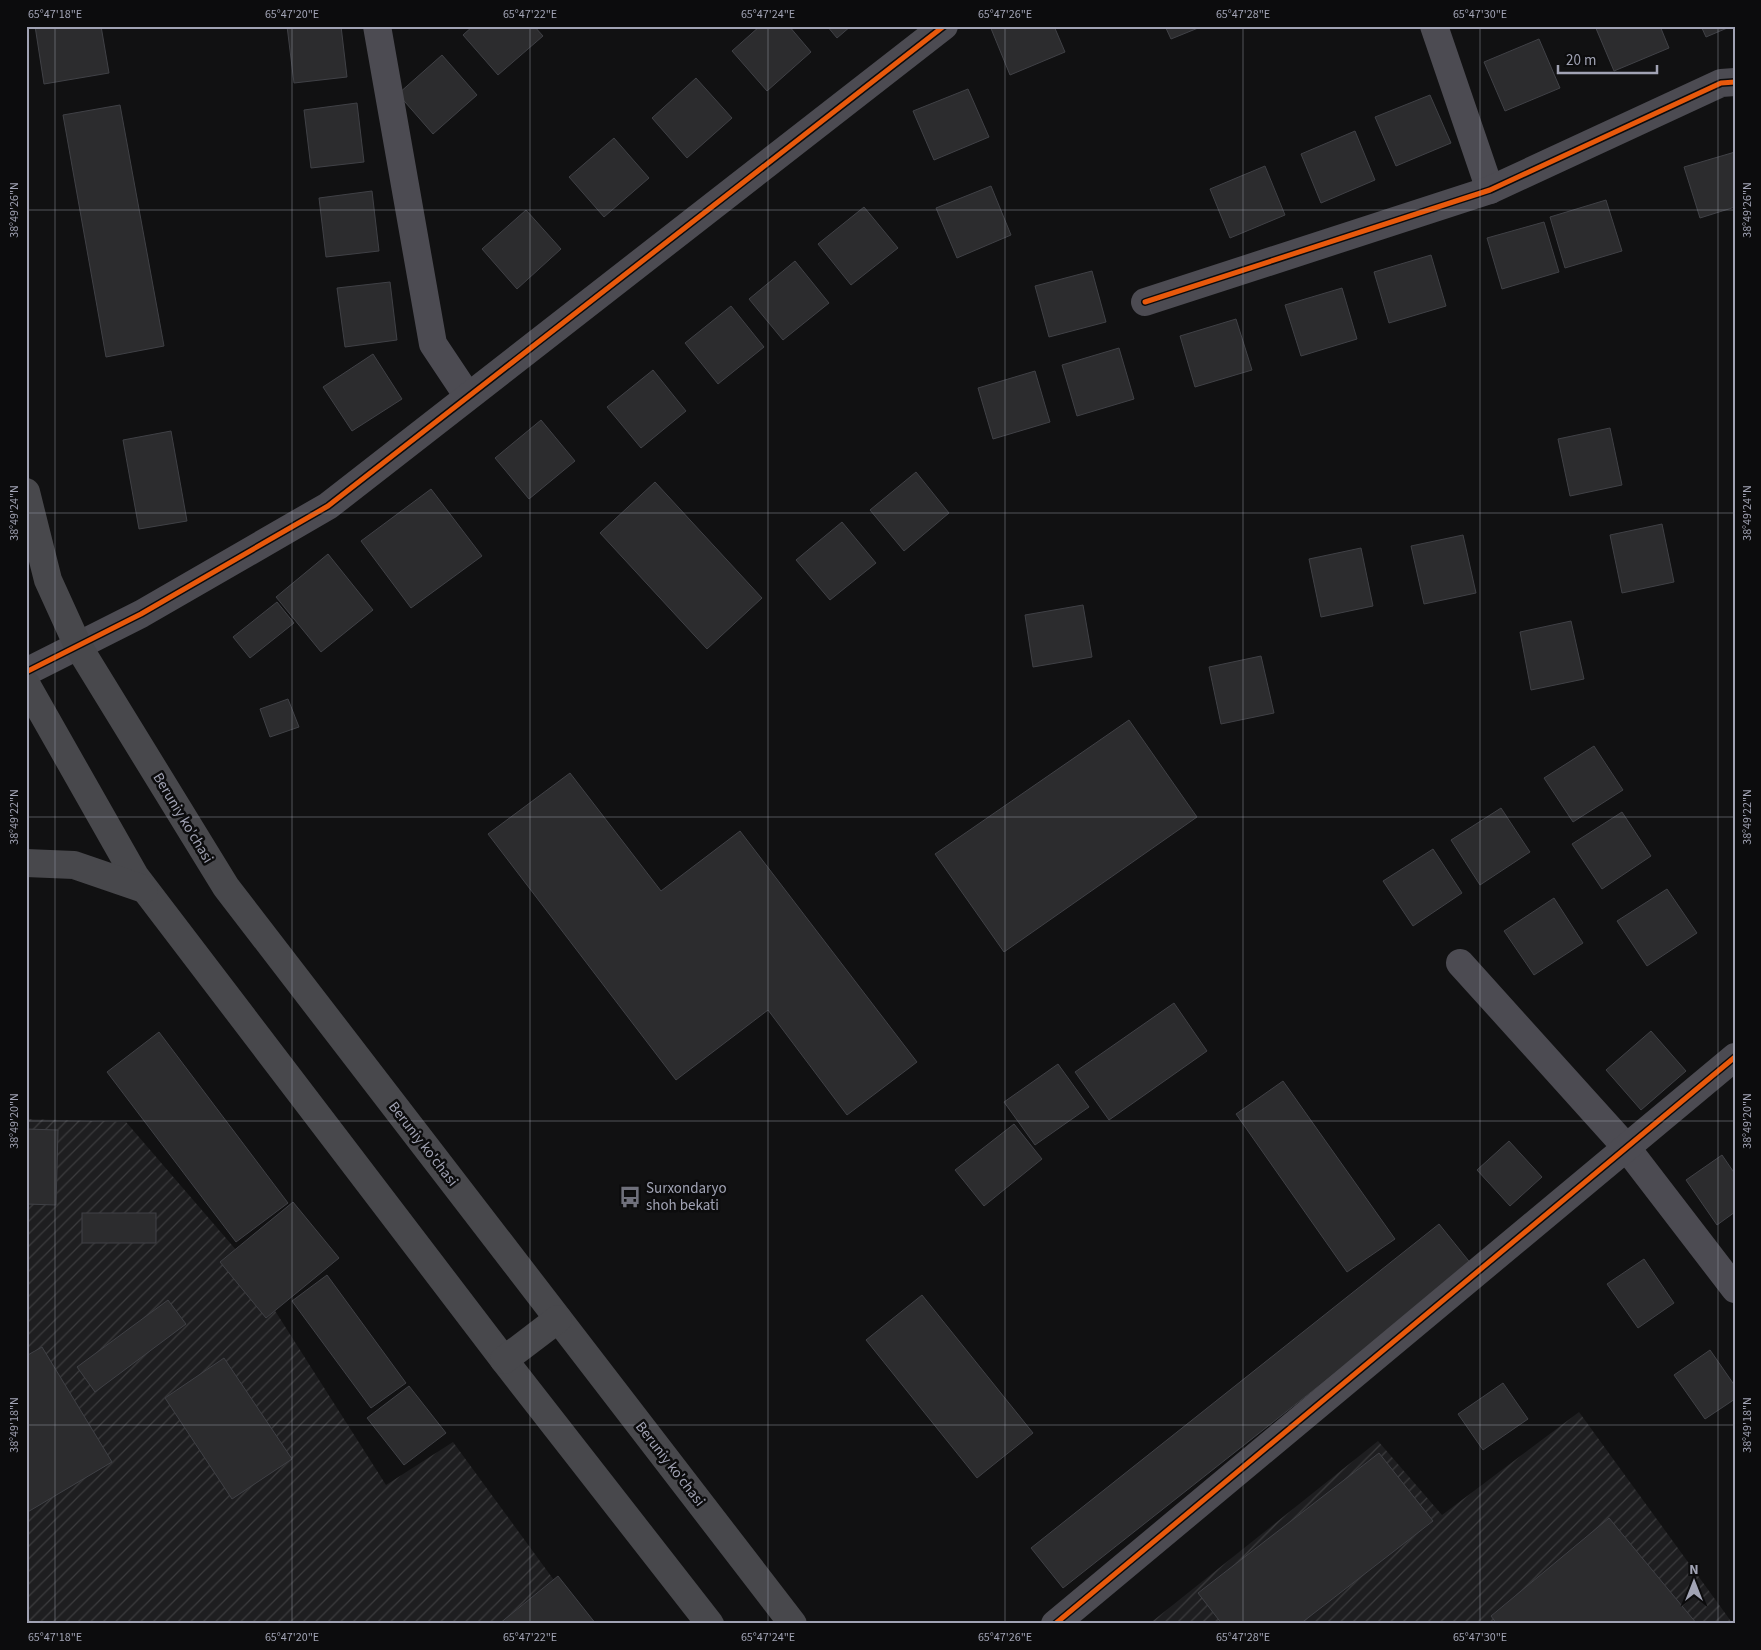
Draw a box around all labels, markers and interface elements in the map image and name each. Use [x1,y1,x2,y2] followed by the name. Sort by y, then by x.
[28,6,82,23] text: 65°47'18"E
[265,6,319,23] text: 65°47'20"E
[503,6,557,23] text: 65°47'22"E
[741,6,795,23] text: 65°47'24"E
[978,6,1032,23] text: 65°47'26"E
[1216,6,1270,23] text: 65°47'28"E
[1453,6,1507,23] text: 65°47'30"E
[1558,42,1657,74] scale bar
[1566,50,1596,71] text: 20 m
[6,182,23,238] text: 38°49'26"N
[1739,182,1756,238] text: 38°49'26"N
[6,485,23,541] text: 38°49'24"N
[1739,485,1756,541] text: 38°49'24"N
[148,769,218,867] street label: Beruniy ko'chasi
[6,789,23,845] text: 38°49'22"N
[1739,789,1756,845] text: 38°49'22"N
[6,1093,23,1149] text: 38°49'20"N
[1739,1093,1756,1149] text: 38°49'20"N
[383,1097,463,1191] street label: Beruniy ko'chasi
[646,1178,727,1216] place label: Surxondaryo shoh bekati
[617,1184,643,1210] bus stop icon: Surxondaryo shoh bekati
[6,1397,23,1453] text: 38°49'18"N
[1739,1397,1756,1453] text: 38°49'18"N
[630,1417,710,1511] street label: Beruniy ko'chasi
[1668,1558,1718,1608] north arrow
[1689,1560,1699,1580] text: N
[28,1629,82,1646] text: 65°47'18"E
[265,1629,319,1646] text: 65°47'20"E
[503,1629,557,1646] text: 65°47'22"E
[741,1629,795,1646] text: 65°47'24"E
[978,1629,1032,1646] text: 65°47'26"E
[1216,1629,1270,1646] text: 65°47'28"E
[1453,1629,1507,1646] text: 65°47'30"E

